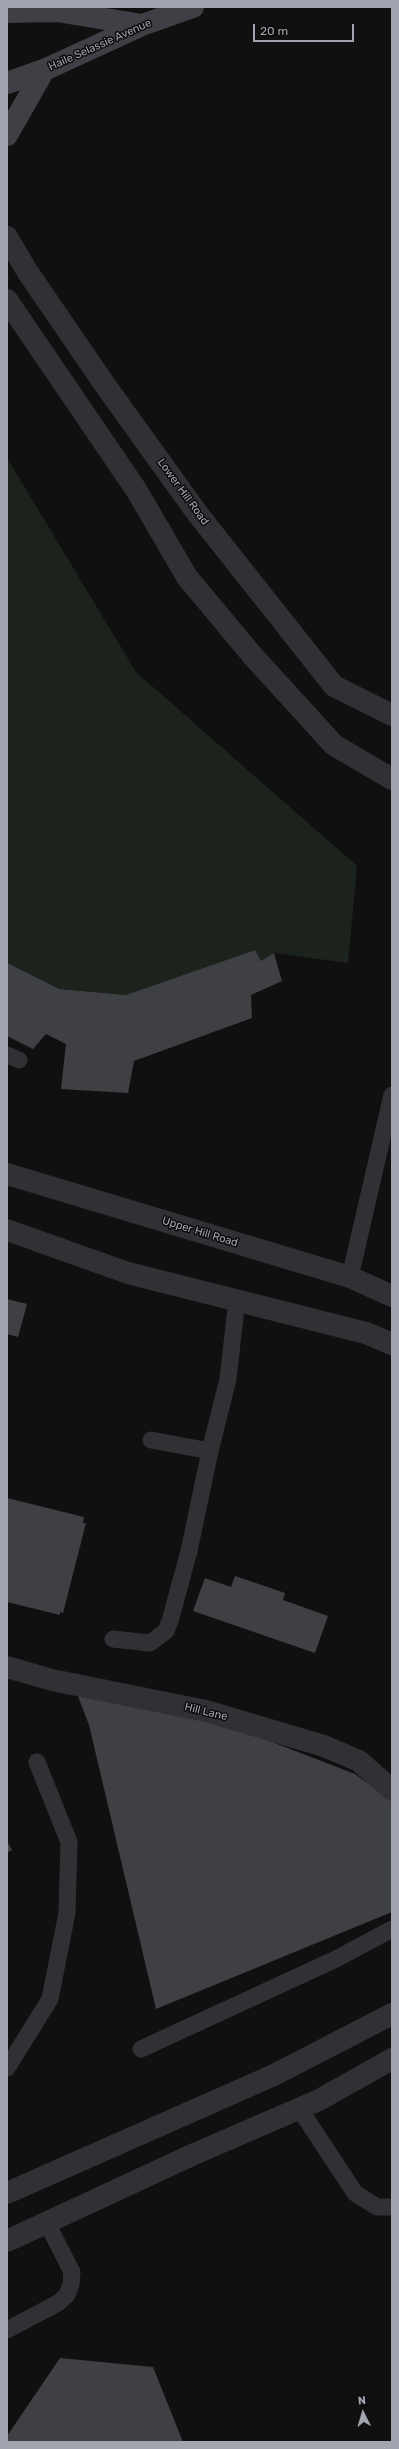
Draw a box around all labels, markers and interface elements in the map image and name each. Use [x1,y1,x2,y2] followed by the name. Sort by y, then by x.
[47,16,153,74] street label: Haile Selassie Avenue
[255,16,356,42] scale bar
[260,24,288,38] text: 20 m
[155,456,211,528] street label: Lower Hill Road
[161,1214,239,1250] street label: Upper Hill Road
[183,1700,229,1724] street label: Hill Lane
[343,2393,383,2433] north arrow
[357,2394,366,2407] text: N

